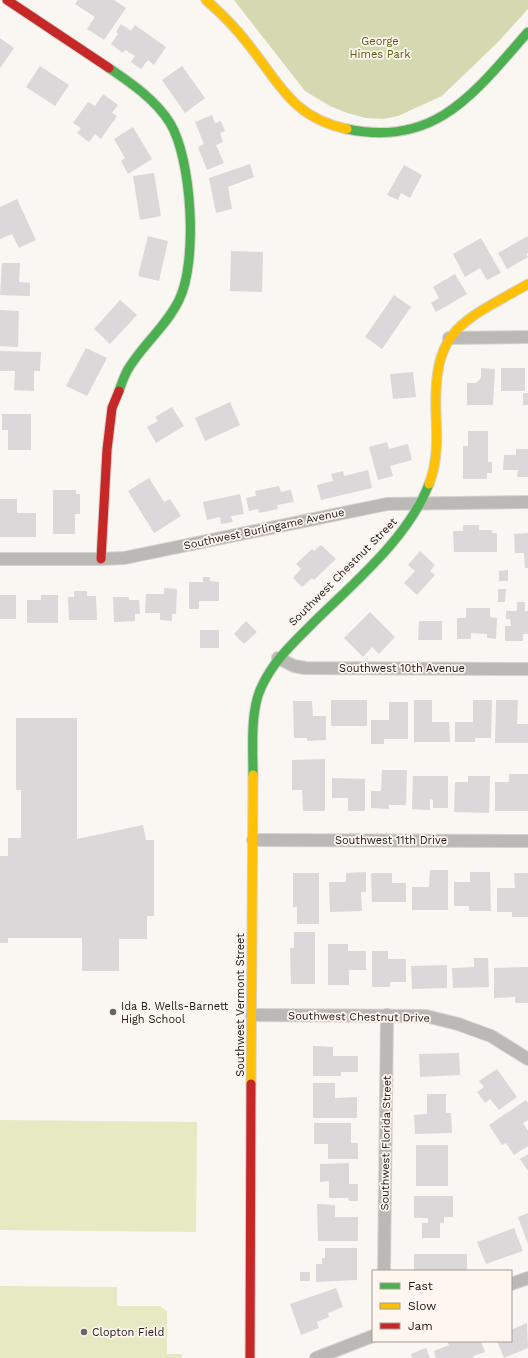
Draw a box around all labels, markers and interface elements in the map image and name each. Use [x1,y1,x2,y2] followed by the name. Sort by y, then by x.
[349,35,411,61] park label: George Himes Park
[182,506,346,552] street label: Southwest Burlingame Avenue
[286,515,400,629] street label: Southwest Chestnut Street
[339,662,465,675] street label: Southwest 10th Avenue
[335,834,447,847] street label: Southwest 11th Drive
[234,933,247,1077] street label: Southwest Vermont Street
[121,1000,229,1026] place label: Ida B. Wells-Barnett High School
[108,1007,118,1017] marker: Ida B. Wells-Barnett High School
[288,1009,430,1025] street label: Southwest Chestnut Drive
[378,1075,394,1211] street label: Southwest Florida Street
[372,1270,512,1342] legend
[408,1279,433,1293] text: Fast
[408,1299,436,1313] text: Slow
[408,1319,433,1333] text: Jam
[92,1326,164,1339] place label: Clopton Field
[79,1327,89,1337] marker: Clopton Field

